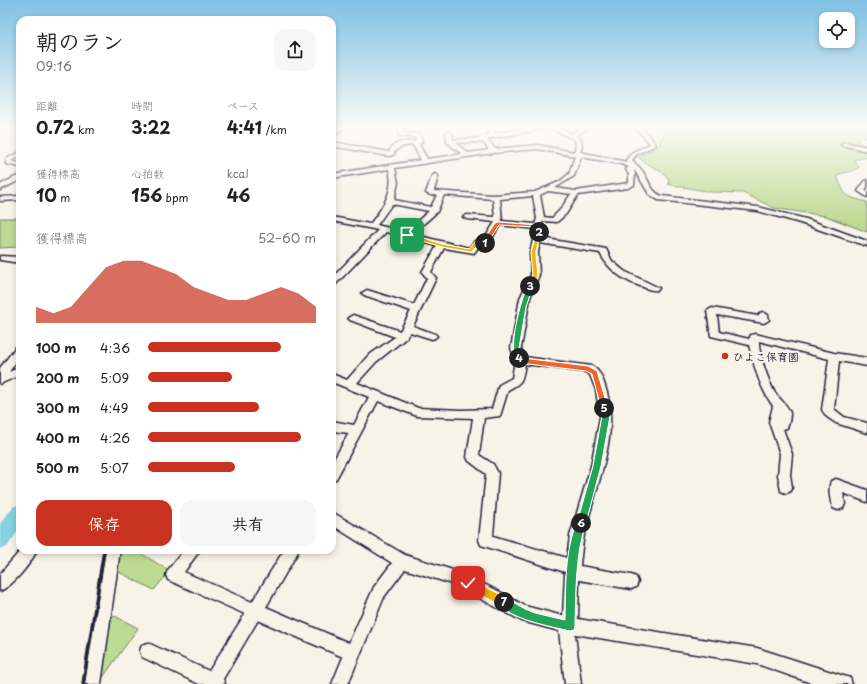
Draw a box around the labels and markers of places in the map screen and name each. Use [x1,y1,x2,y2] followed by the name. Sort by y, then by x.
[390,218,424,252] pin
[529,222,549,242] pin: 2
[475,233,495,253] pin: 1
[520,276,540,296] pin: 3
[509,348,529,368] pin: 4
[733,348,799,365] place label: ひよこ保育園
[720,351,730,361] marker: ひよこ保育園
[594,398,614,418] pin: 5
[571,513,591,533] pin: 6
[451,566,485,600] pin
[494,592,514,612] pin: 7

